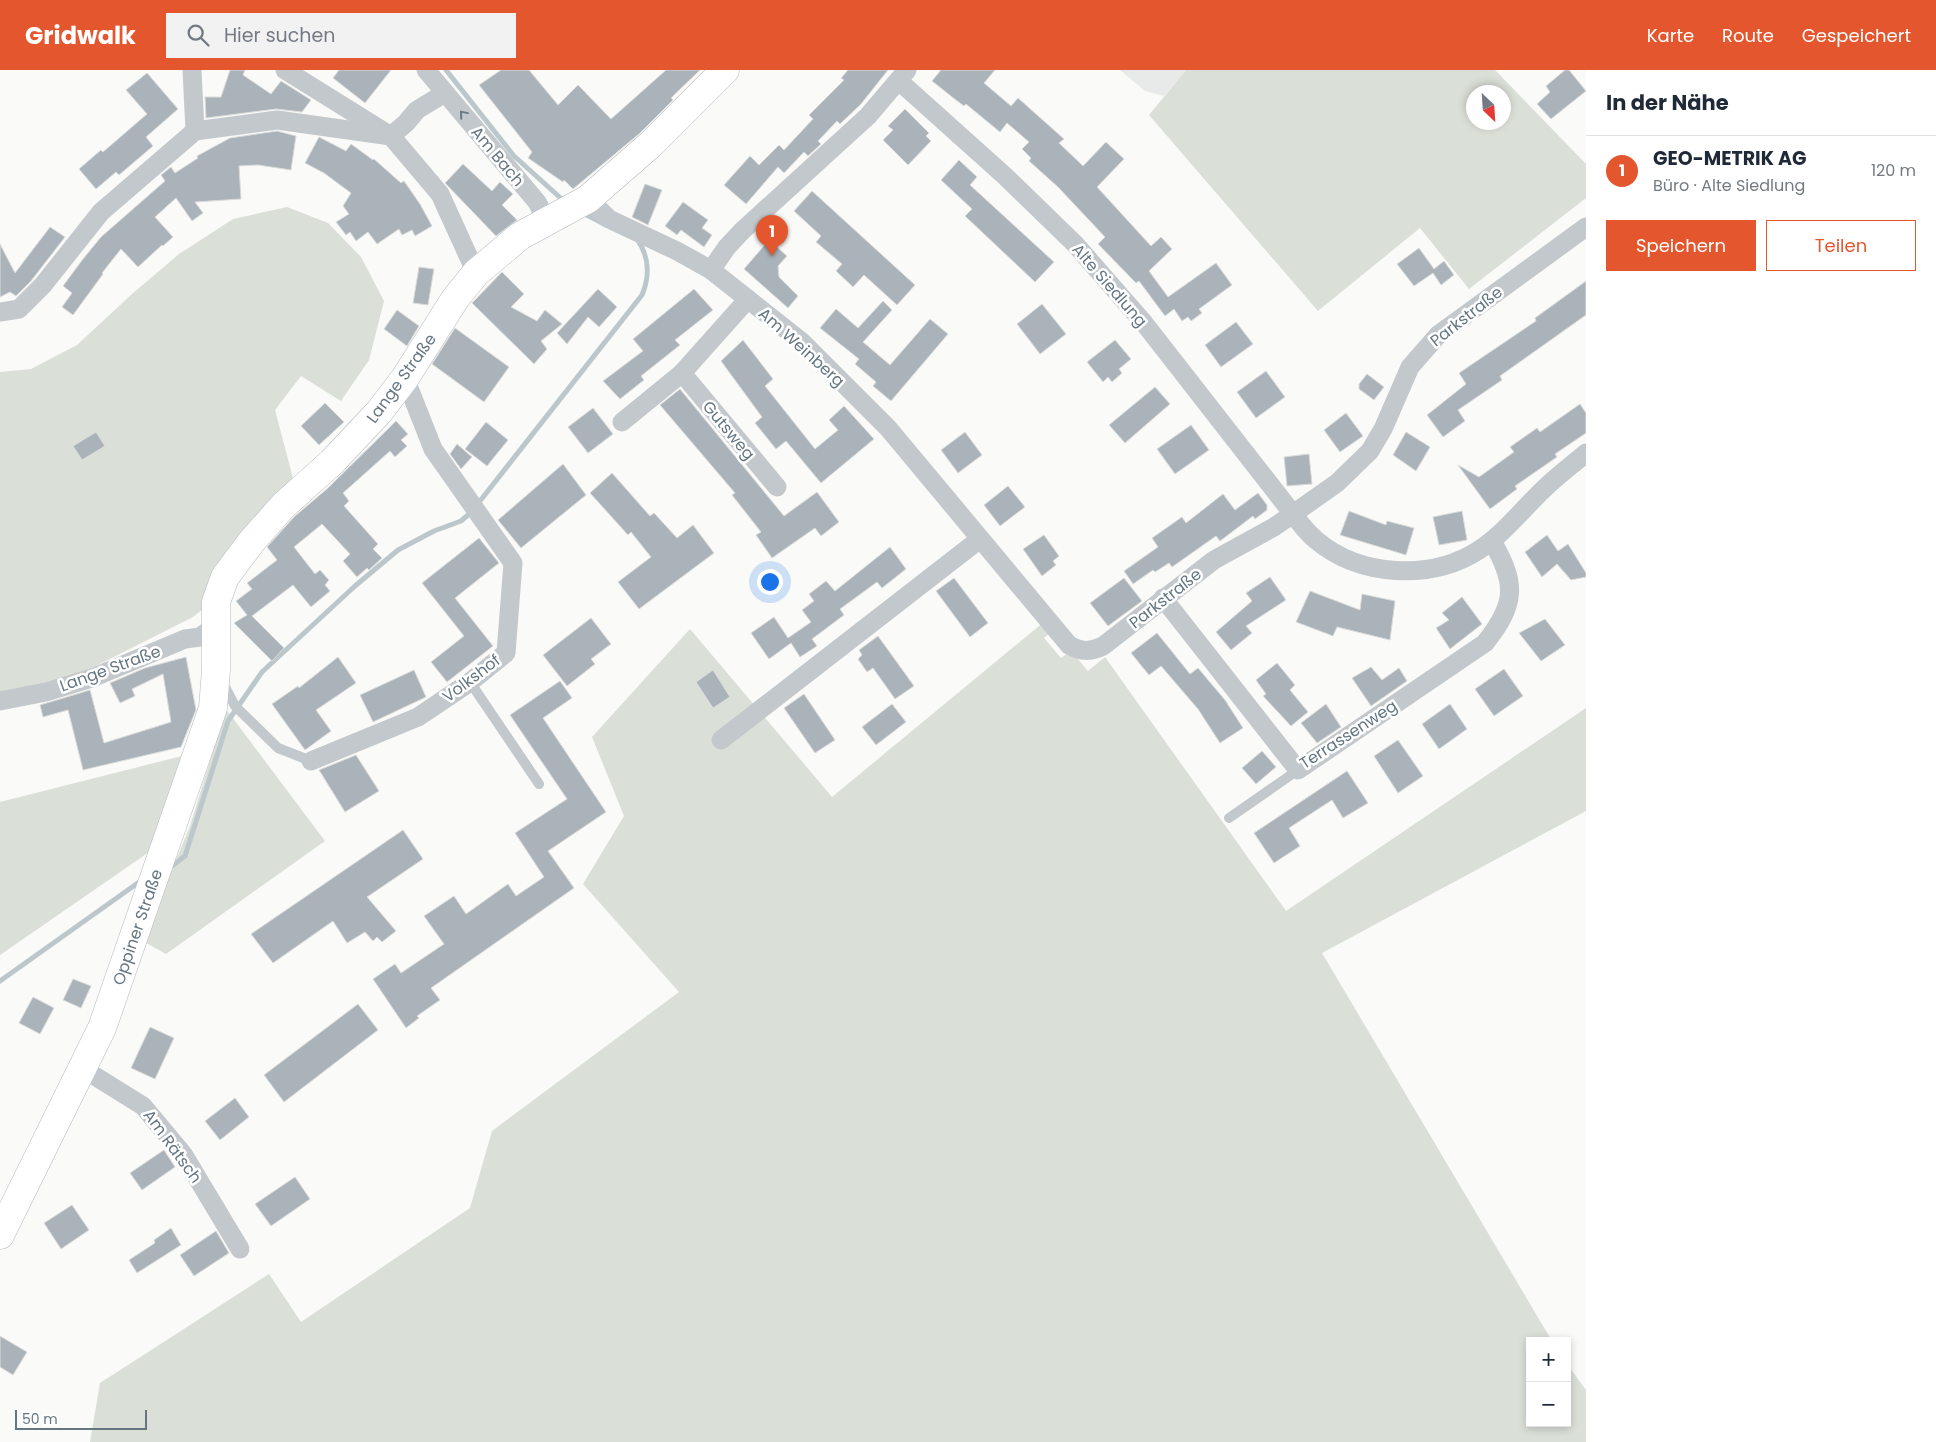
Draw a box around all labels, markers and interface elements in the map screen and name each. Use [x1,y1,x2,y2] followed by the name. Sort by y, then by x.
[166,13,516,58] search box
[25,19,136,52] text: Gridwalk
[184,21,212,49] icon: search
[224,22,335,49] text: Hier suchen
[1647,23,1694,48] text: Karte
[1722,23,1774,48] text: Route
[1802,23,1911,48] text: Gespeichert
[1466,85,1511,130] north arrow
[1606,88,1729,117] text: In der Nähe
[460,111,469,120] one-way arrow
[466,121,530,191] street label: Am Bach
[1653,145,1806,172] text: GEO-METRIK AG
[1619,159,1625,182] text: 1
[1871,159,1916,182] text: 120 m
[1653,174,1805,197] text: Büro · Alte Siedlung
[756,215,788,256] pin: 1
[1606,220,1756,271] button: Speichern
[1766,220,1916,271] button: Teilen
[1067,239,1152,332] street label: Alte Siedlung
[1425,281,1507,352] street label: Parkstraße
[754,302,850,392] street label: Am Weinberg
[361,329,442,428] street label: Lange Straße
[697,396,760,465] street label: Gutsweg
[1124,563,1206,634] street label: Parkstraße
[757,569,783,595] your location
[57,640,164,697] street label: Lange Straße
[437,649,505,708] street label: Volkshof
[1295,694,1402,775] street label: Terrassenweg
[107,866,168,988] street label: Oppiner Straße
[138,1105,207,1188] street label: Am Rätsch
[1526,1337,1571,1427] map controls
[1526,1337,1571,1382] button: +
[1526,1382,1571,1427] button: −
[15,1407,148,1430] scale bar
[22,1409,58,1429] text: 50 m

